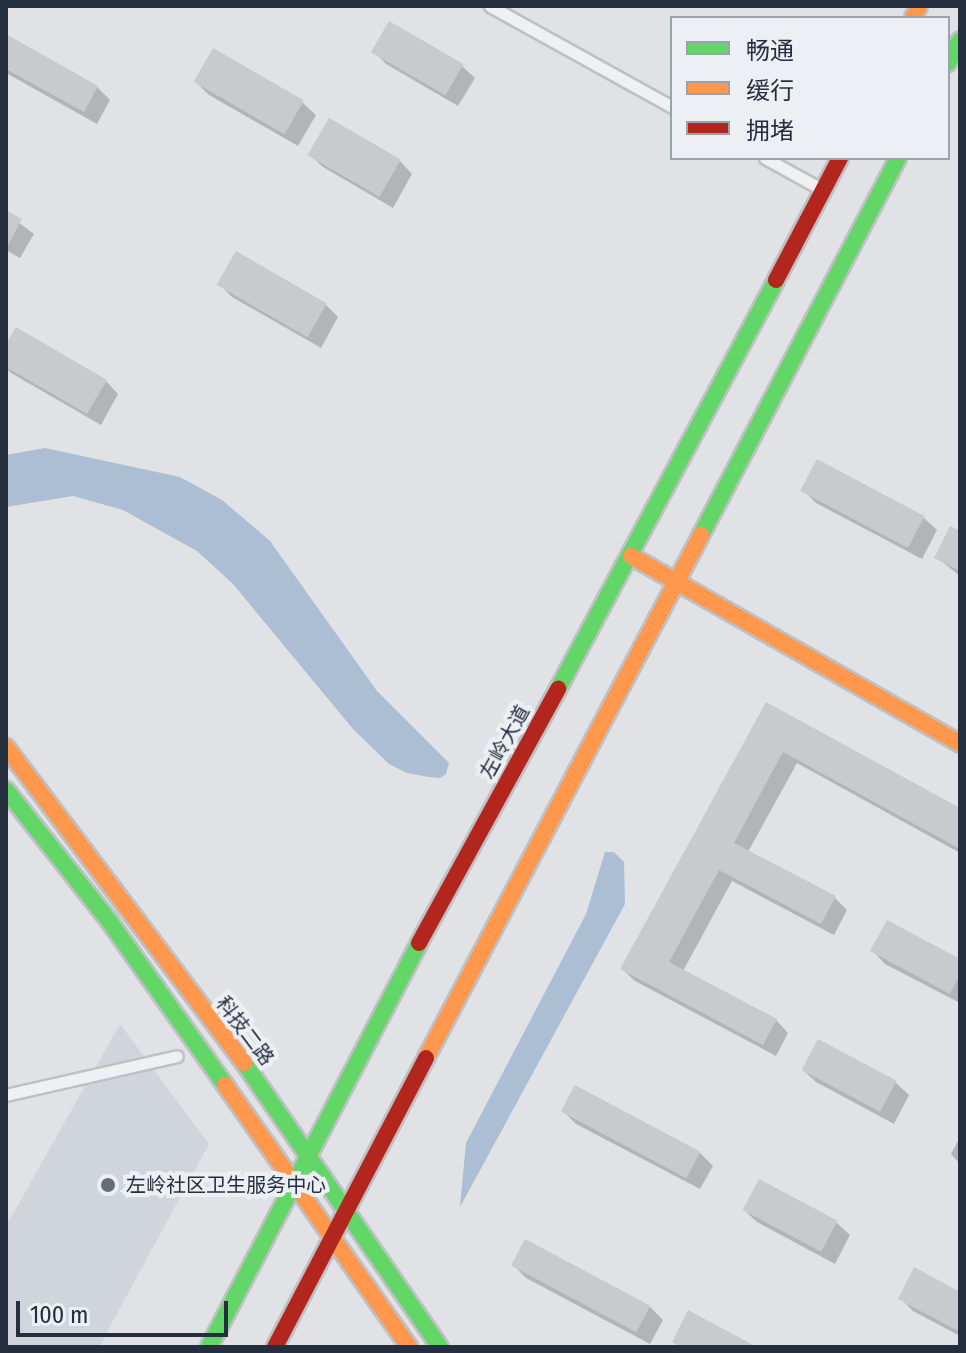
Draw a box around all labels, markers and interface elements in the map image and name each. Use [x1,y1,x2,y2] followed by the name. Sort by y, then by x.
[670,16,950,160] legend
[746,37,794,65] text: 畅通
[746,77,794,105] text: 缓行
[746,117,794,145] text: 拥堵
[475,701,535,783] street label: 左岭大道
[211,992,279,1070] street label: 科技二路
[126,1173,326,1197] place label: 左岭社区卫生服务中心
[97,1174,119,1196] marker: 左岭社区卫生服务中心
[20,1285,232,1335] scale bar
[30,1301,88,1329] text: 100 m

